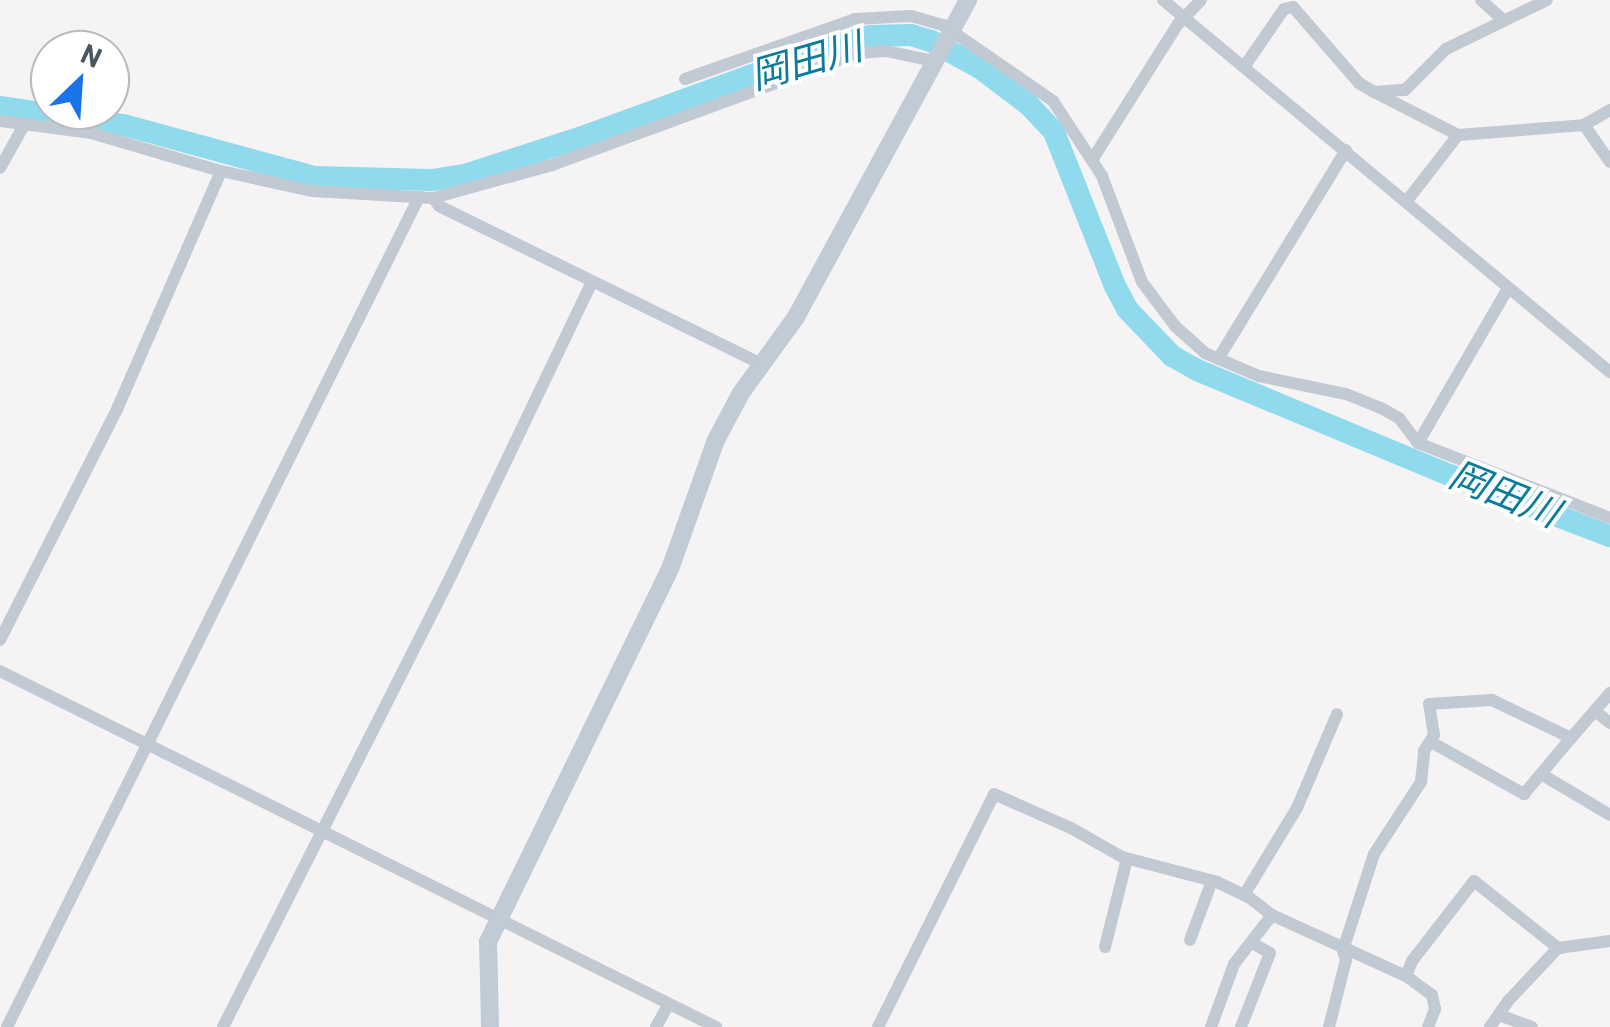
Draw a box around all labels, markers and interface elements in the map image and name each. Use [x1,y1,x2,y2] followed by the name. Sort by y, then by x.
[745,22,867,98] water label: 岡田川
[30,30,130,130] north arrow
[76,35,107,74] text: N
[1444,451,1566,535] water label: 岡田川

